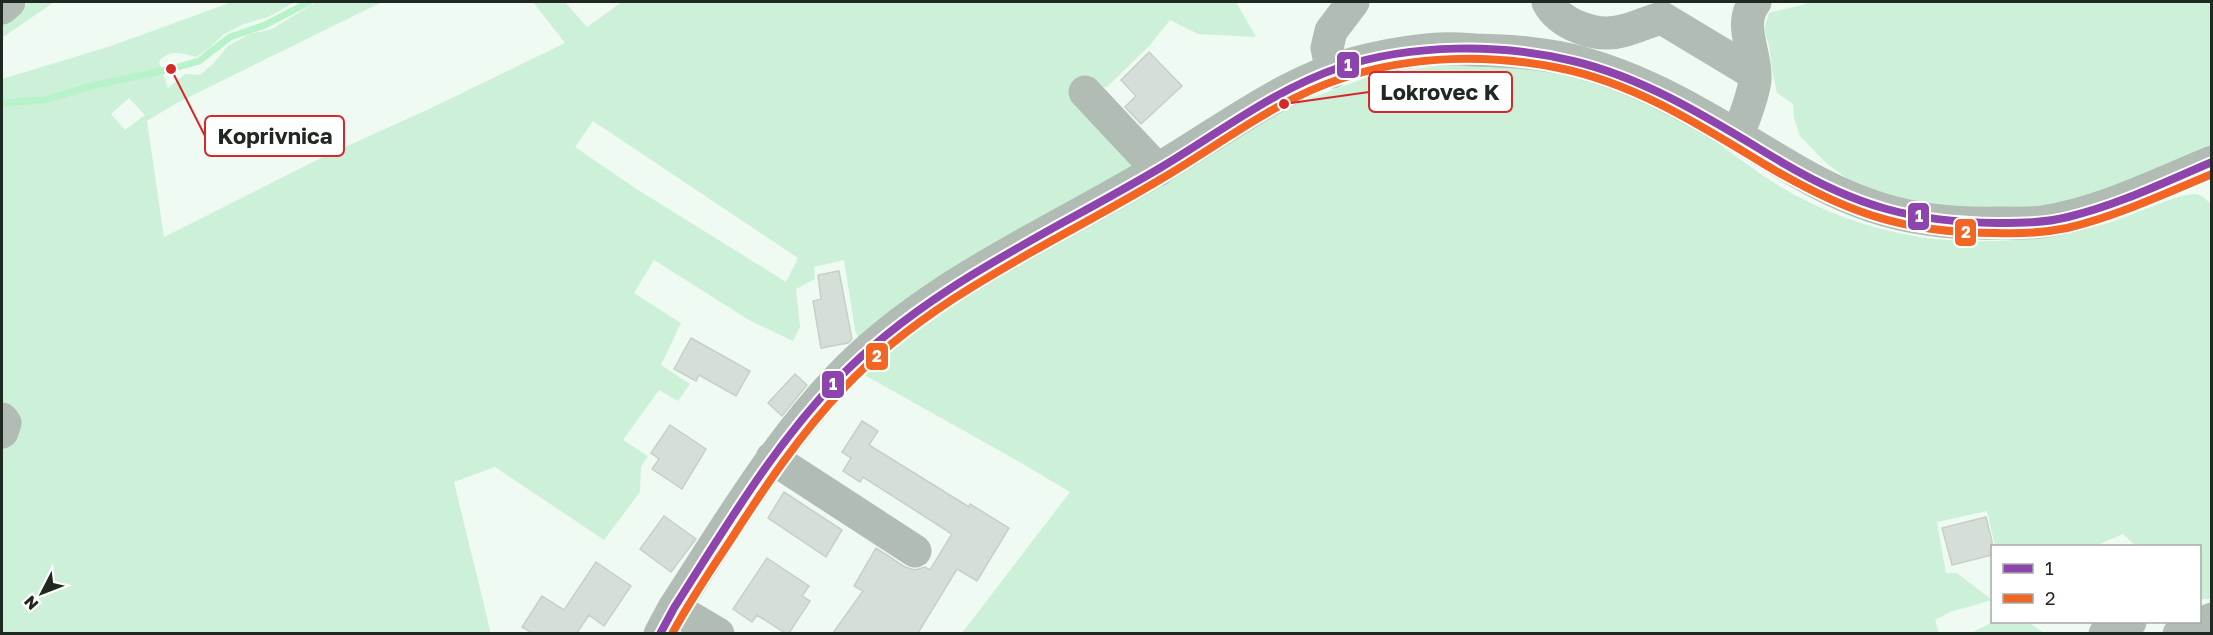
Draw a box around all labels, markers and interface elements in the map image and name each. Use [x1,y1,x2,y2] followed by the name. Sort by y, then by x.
[1336,51,1360,79] line badge: 1
[1344,55,1352,75] text: 1
[1369,72,1512,112] callout: Lokrovec K
[1380,78,1500,105] text: Lokrovec K
[205,116,344,156] callout: Koprivnica
[218,122,332,149] text: Koprivnica
[1907,202,1930,231] line badge: 1
[1915,206,1923,226] text: 1
[1954,218,1977,247] line badge: 2
[1961,222,1971,242] text: 2
[865,342,889,371] line badge: 2
[872,346,882,366] text: 2
[821,370,845,399] line badge: 1
[829,374,837,394] text: 1
[1991,545,2201,623] legend
[2045,557,2054,579] text: 1
[12,563,72,623] north arrow
[2045,587,2055,609] text: 2
[19,592,42,614] text: N

